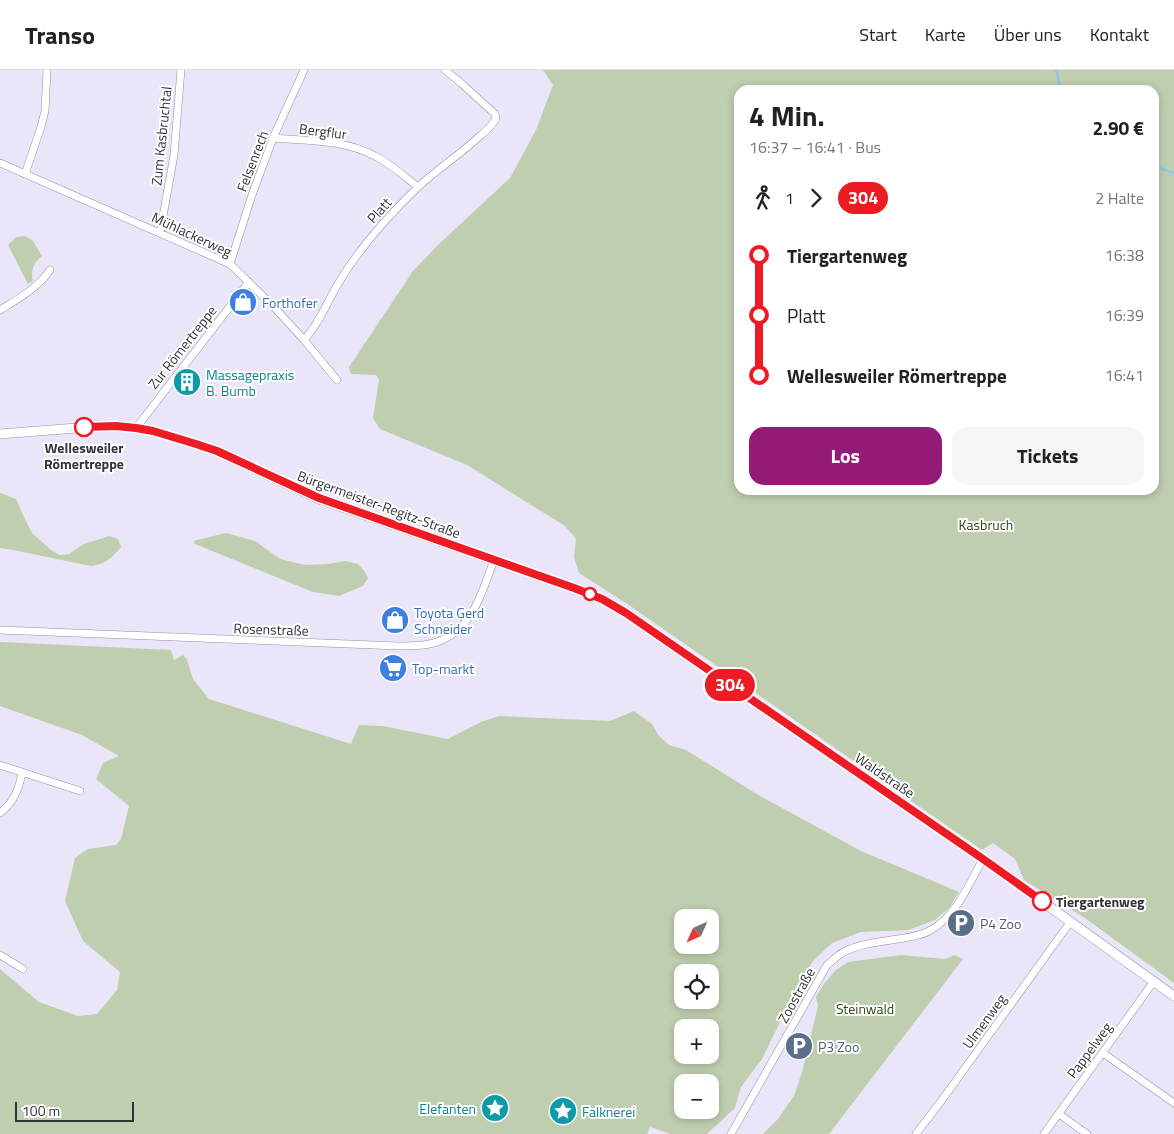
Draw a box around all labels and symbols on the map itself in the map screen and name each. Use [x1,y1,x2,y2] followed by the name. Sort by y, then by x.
[145,85,177,187] street label: Zum Kasbruchtal
[298,118,348,144] street label: Bergflur
[231,127,273,195] street label: Felsenrech
[362,192,396,228] street label: Platt
[148,206,236,262] street label: Mühlackerweg
[228,287,258,317] shop icon: Forthofer
[262,292,318,313] place label: Forthofer
[143,301,221,393] street label: Zur Römertreppe
[206,364,294,401] place label: Massagepraxis B. Bumb
[172,367,202,397] building icon: Massagepraxis B. Bumb
[74,417,94,437] marker: Wellesweiler Römertreppe
[44,437,124,474] place label: Wellesweiler Römertreppe
[294,465,464,543] street label: Bürgermeister-Regitz-Straße
[959,514,1013,535] park label: Kasbruch
[583,587,597,601] unlabelled marker
[414,602,484,639] place label: Toyota Gerd Schneider
[380,605,410,635] shop icon: Toyota Gerd Schneider
[233,617,309,641] street label: Rosenstraße
[378,653,408,683] supermarket icon: Top-markt
[412,658,474,679] place label: Top-markt
[701,669,759,701] line badge: 304
[851,747,919,803] street label: Waldstraße
[1032,891,1052,911] marker: Tiergartenweg
[1056,891,1145,912] place label: Tiergartenweg
[946,908,976,938] parking icon: P4 Zoo
[674,909,719,954] north arrow
[980,913,1021,934] place label: P4 Zoo
[772,963,820,1027] street label: Zoostraße
[957,989,1011,1053] street label: Ulmenweg
[836,998,894,1019] park label: Steinwald
[1061,1017,1117,1083] street label: Pappelweg
[784,1031,814,1061] parking icon: P3 Zoo
[818,1036,859,1057] place label: P3 Zoo
[480,1093,510,1123] place icon: Elefanten
[548,1096,578,1126] place icon: Falknerei
[419,1098,476,1119] place label: Elefanten
[15,1099,134,1122] scale bar
[582,1101,635,1122] place label: Falknerei

